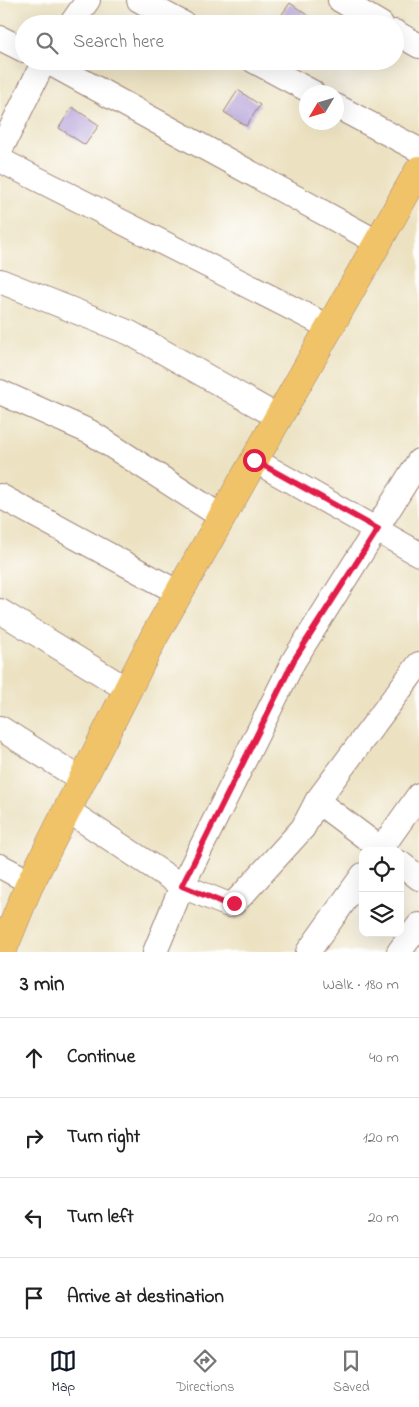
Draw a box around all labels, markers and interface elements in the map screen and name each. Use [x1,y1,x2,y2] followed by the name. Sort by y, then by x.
[15,15,404,70] search box
[33,29,61,57] icon: search
[73,29,164,56] text: Search here
[299,85,344,130] north arrow
[243,449,266,472] route start
[359,847,404,937] map controls
[359,847,404,892] button: locate
[223,892,246,915] route end
[359,892,404,937] button: layers
[20,970,64,1000] text: 3 min
[322,973,399,997] text: Walk · 180 m
[20,1044,48,1072] icon: ahead
[67,1044,135,1071] text: Continue
[369,1046,399,1070] text: 40 m
[20,1124,48,1152] icon: right
[67,1124,140,1151] text: Turn right
[363,1126,399,1150] text: 120 m
[20,1204,48,1232] icon: left
[67,1204,134,1231] text: Turn left
[368,1206,399,1230] text: 20 m
[20,1284,48,1312] icon: arrive
[67,1284,224,1311] text: Arrive at destination
[49,1347,77,1398] tab: Map
[176,1347,234,1398] tab: Directions
[333,1347,370,1398] tab: Saved

